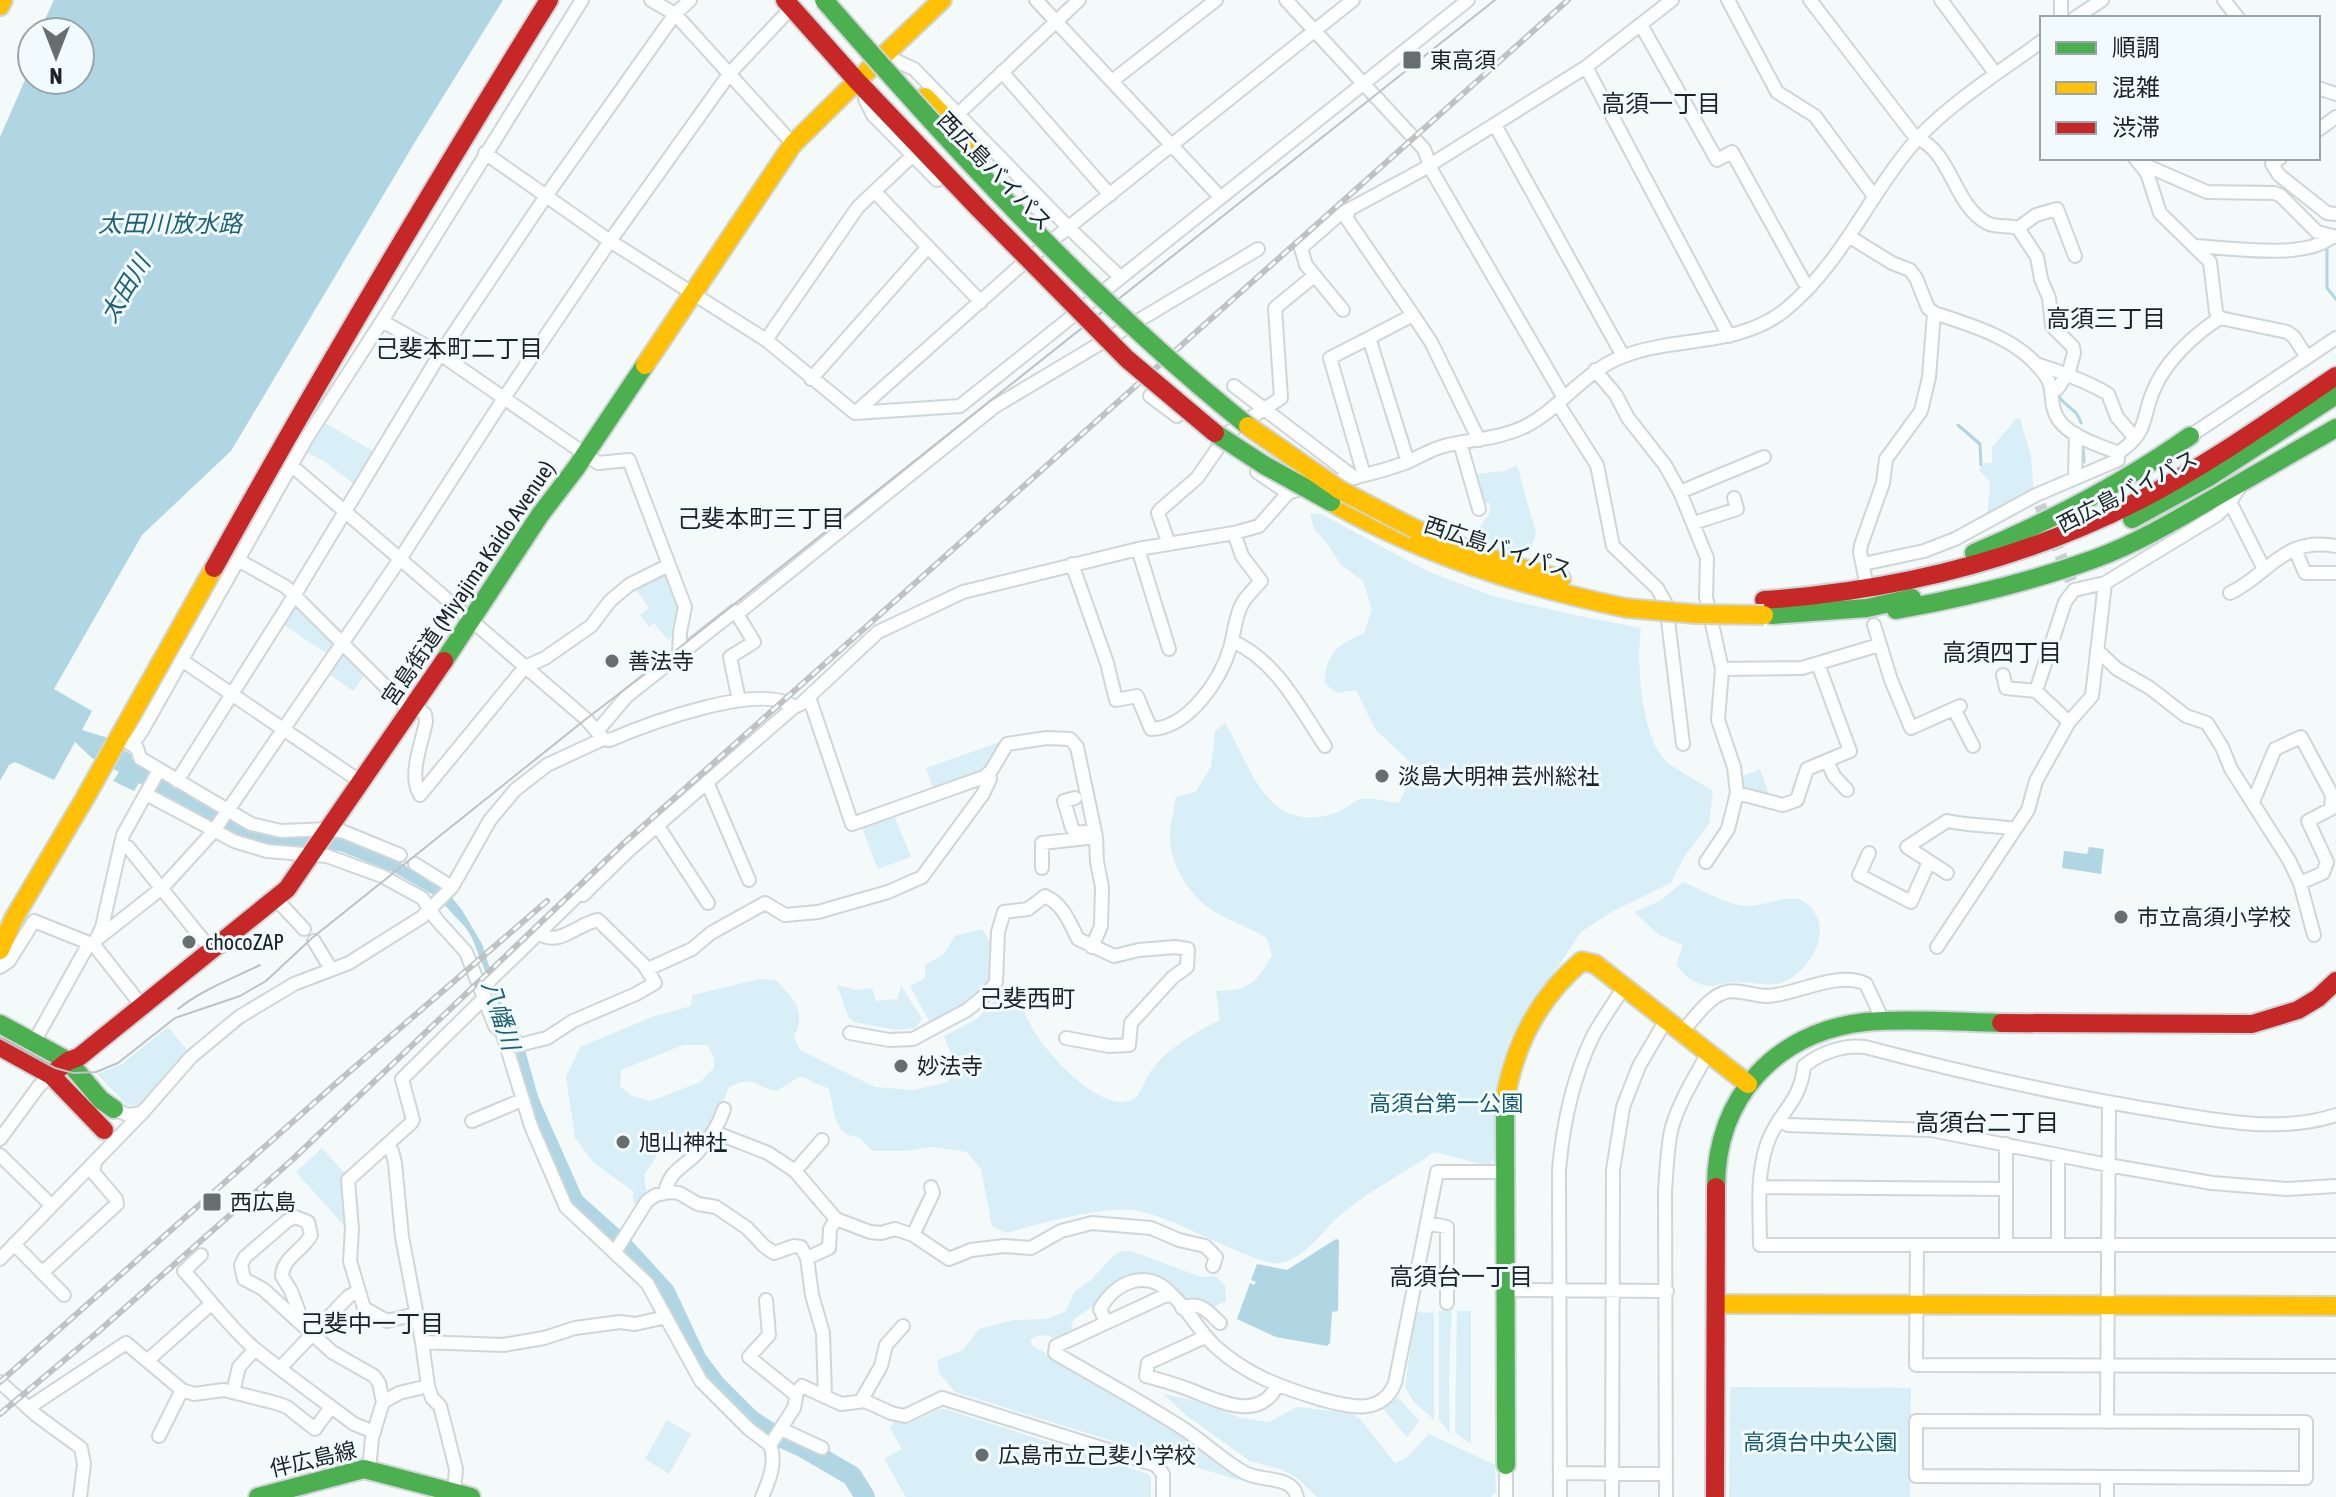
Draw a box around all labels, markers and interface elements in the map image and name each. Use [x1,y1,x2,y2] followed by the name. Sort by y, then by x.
[16,16,96,96] north arrow
[2040,16,2320,160] legend
[2112,34,2160,61] text: 順調
[1430,47,1496,73] place label: 東高須
[1401,49,1423,71] marker: 東高須
[50,63,62,89] text: N
[2112,74,2160,101] text: 混雑
[1601,90,1721,117] district label: 高須一丁目
[932,107,1058,235] street label: 西広島バイパス
[2112,114,2160,141] text: 渋滞
[98,210,244,237] water label: 太田川放水路
[95,249,157,327] water label: 太田川
[2046,305,2166,332] district label: 高須三丁目
[375,335,543,362] district label: 己斐本町二丁目
[2053,445,2201,537] street label: 西広島バイパス
[376,456,560,710] street label: 宮島街道 (Miyajima Kaido Avenue)
[677,505,845,532] district label: 己斐本町三丁目
[1421,511,1575,583] street label: 西広島バイパス
[1942,639,2062,666] district label: 高須四丁目
[628,648,694,674] place label: 善法寺
[603,652,621,670] marker: 善法寺
[1398,763,1599,789] place label: 淡島大明神 芸州総社
[1373,767,1391,785] marker: 淡島大明神 芸州総社
[2137,904,2291,930] place label: 市立高須小学校
[2112,908,2130,926] marker: 市立高須小学校
[205,929,284,955] place label: chocoZAP
[180,933,198,951] marker: chocoZAP
[477,977,526,1056] water label: 八幡川
[979,985,1075,1012] district label: 己斐西町
[917,1053,983,1079] place label: 妙法寺
[892,1057,910,1075] marker: 妙法寺
[1369,1090,1523,1116] park label: 高須台第一公園
[1915,1109,2059,1136] district label: 高須台二丁目
[639,1129,727,1155] place label: 旭山神社
[614,1133,632,1151] marker: 旭山神社
[230,1189,296,1215] place label: 西広島
[201,1191,223,1213] marker: 西広島
[1389,1263,1533,1290] district label: 高須台一丁目
[300,1310,444,1337] district label: 己斐中一丁目
[1743,1429,1897,1455] park label: 高須台中央公園
[267,1436,359,1482] street label: 伴広島線
[998,1442,1196,1468] place label: 広島市立己斐小学校
[973,1446,991,1464] marker: 広島市立己斐小学校

